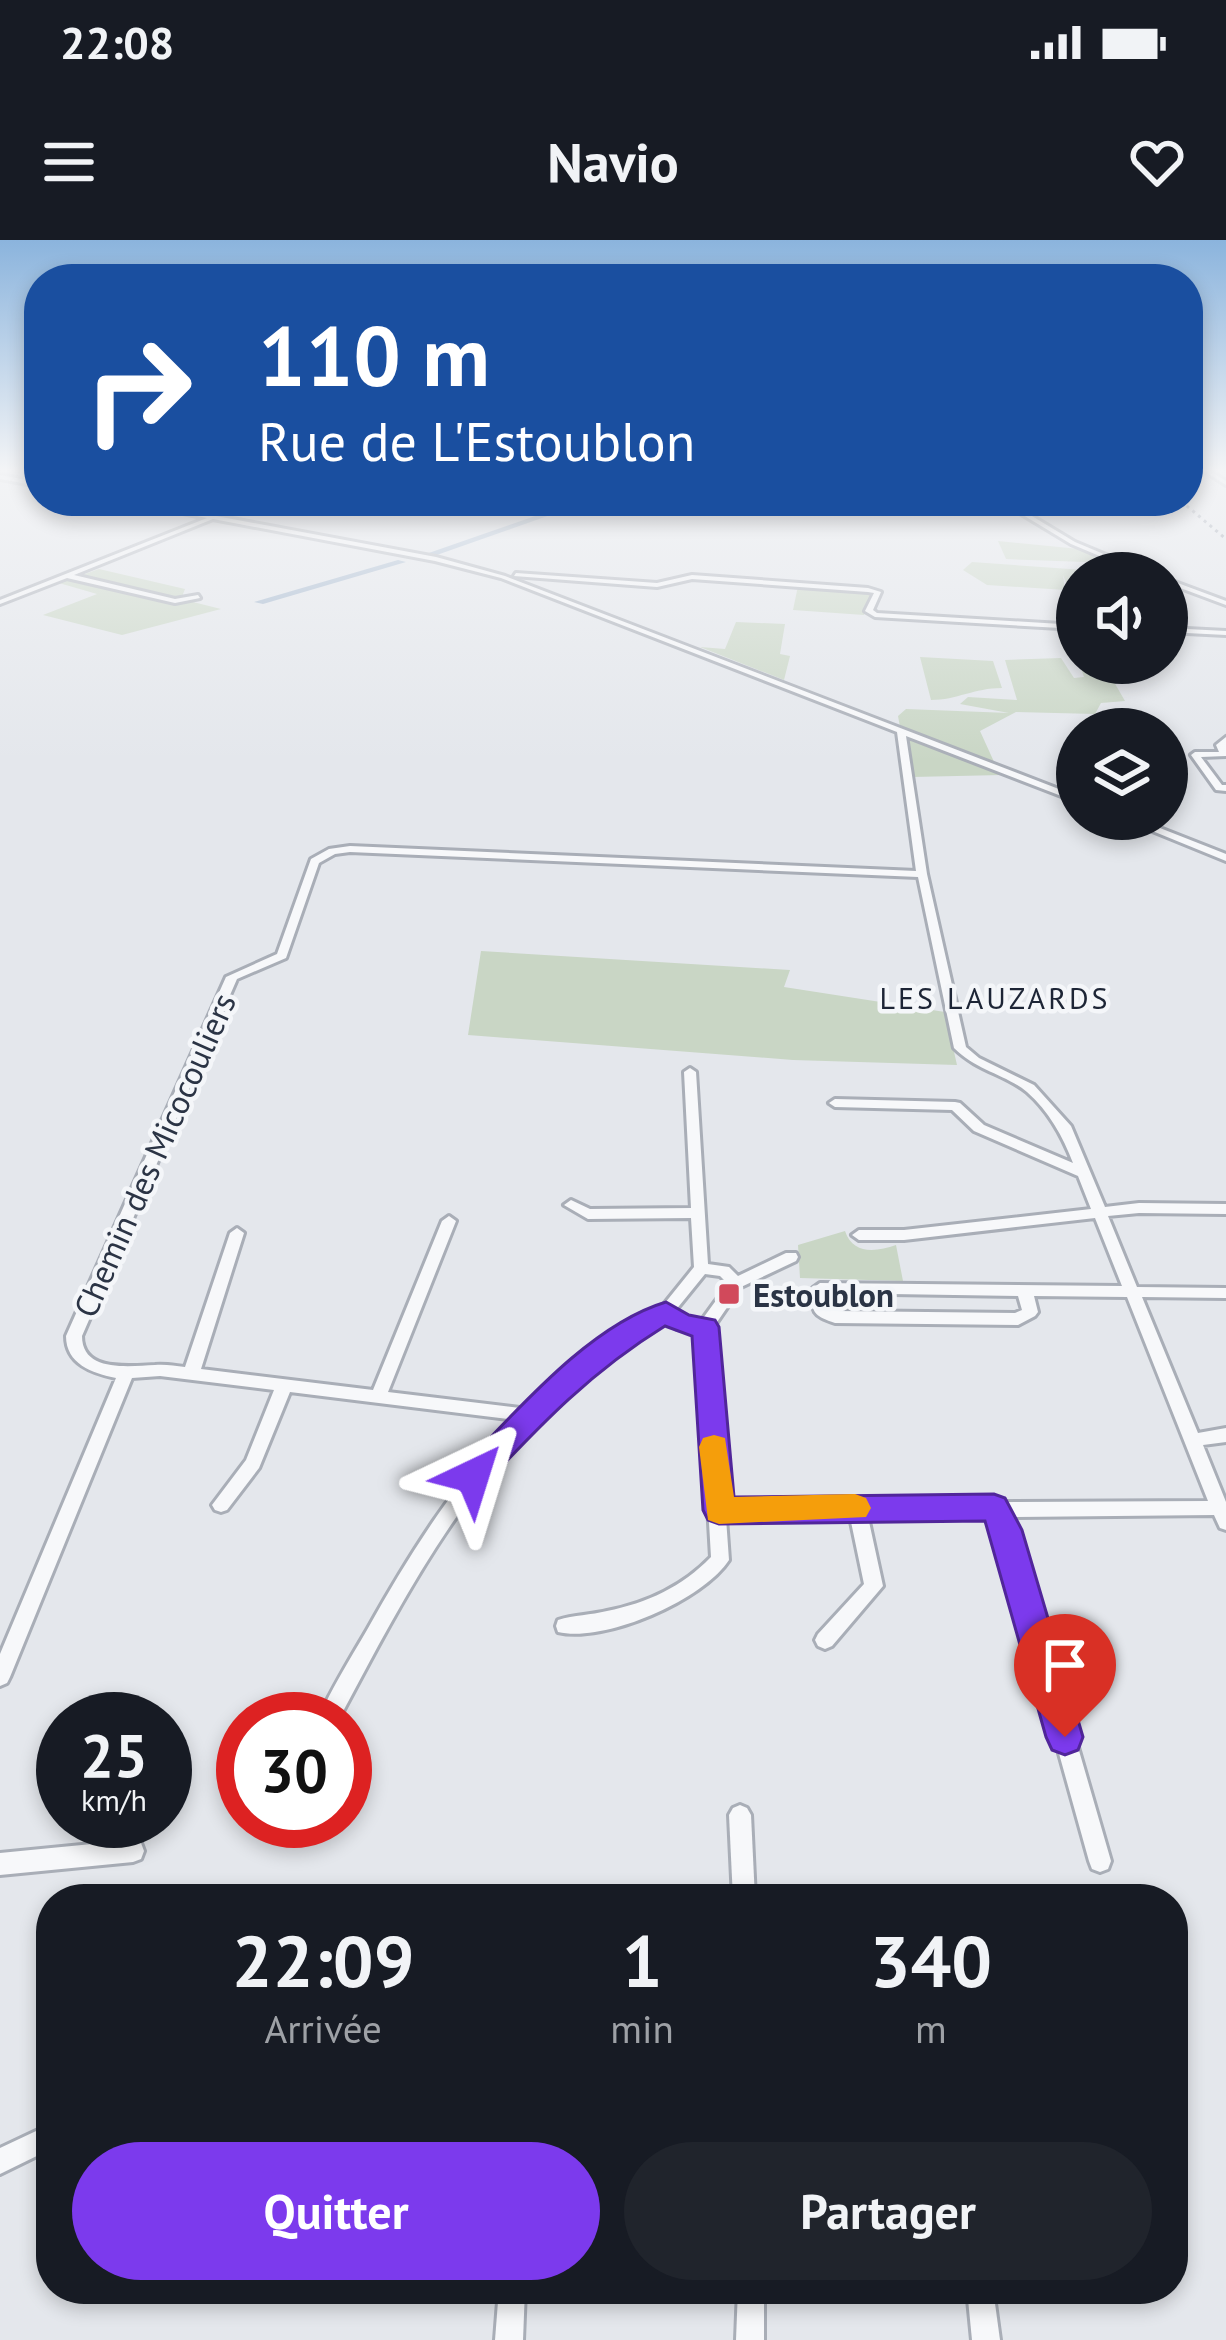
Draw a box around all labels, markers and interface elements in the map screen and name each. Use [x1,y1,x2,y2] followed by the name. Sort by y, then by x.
[60,13,174,71] text: 22:08
[547,127,679,197] text: Navio
[36,129,102,195] icon: menu
[1124,129,1190,195] icon: heart
[258,300,490,409] text: 110 m
[60,312,216,468] icon: right
[258,406,695,476] text: Rue de L'Estoublon
[1056,552,1188,840] map controls
[1056,552,1188,684] button: sound
[1056,708,1188,840] button: layers
[879,978,1111,1017] district label: LES LAUZARDS
[63,986,245,1324] street label: Chemin des Micocouliers
[753,1273,894,1316] place label: Estoublon
[716,1281,742,1307] marker: Estoublon
[410,1413,536,1539] position arrow
[1014,1614,1116,1737] pin
[1032,1632,1098,1698] icon: arrive
[216,1692,372,1848] speed limit sign: 30
[80,1716,148,1794] text: 25
[81,1780,147,1819] text: km/h
[232,1914,415,2007] text: 22:09
[622,1914,663,2007] text: 1
[870,1914,992,2007] text: 340
[265,2003,382,2054] text: Arrivée
[610,2003,674,2054] text: min
[915,2003,947,2054] text: m
[72,2142,600,2280] button: Quitter
[624,2142,1152,2280] button: Partager

